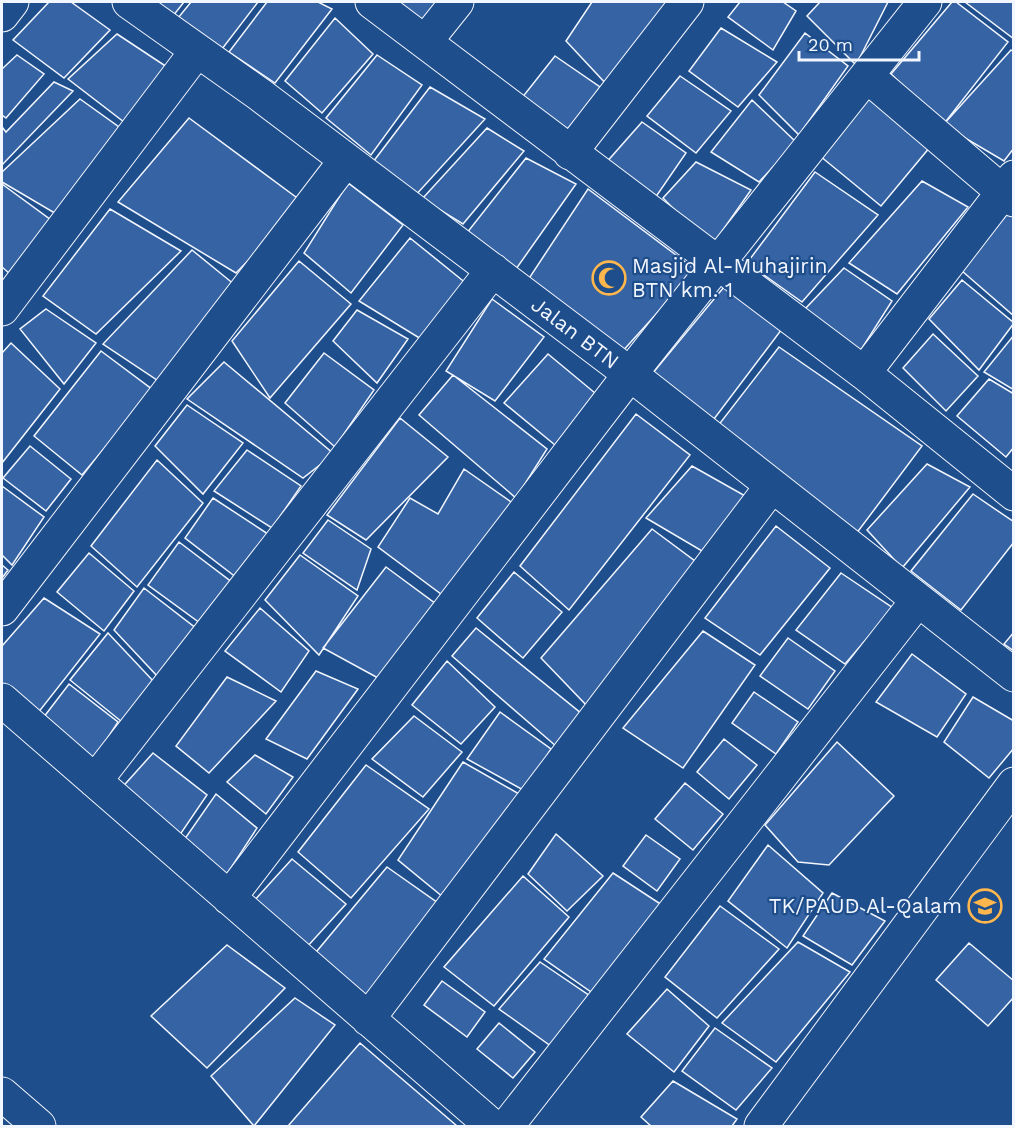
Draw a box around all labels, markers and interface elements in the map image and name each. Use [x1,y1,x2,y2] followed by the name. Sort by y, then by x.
[799,24,919,62] scale bar
[808,34,853,55] text: 20 m
[632,253,827,302] place label: Masjid Al-Muhajirin BTN km. 1
[591,260,627,296] mosque icon: Masjid Al-Muhajirin BTN km. 1
[526,291,624,374] street label: Jalan BTN
[967,888,1003,924] school or university icon: TK/PAUD Al-Qalam
[769,893,962,918] place label: TK/PAUD Al-Qalam

